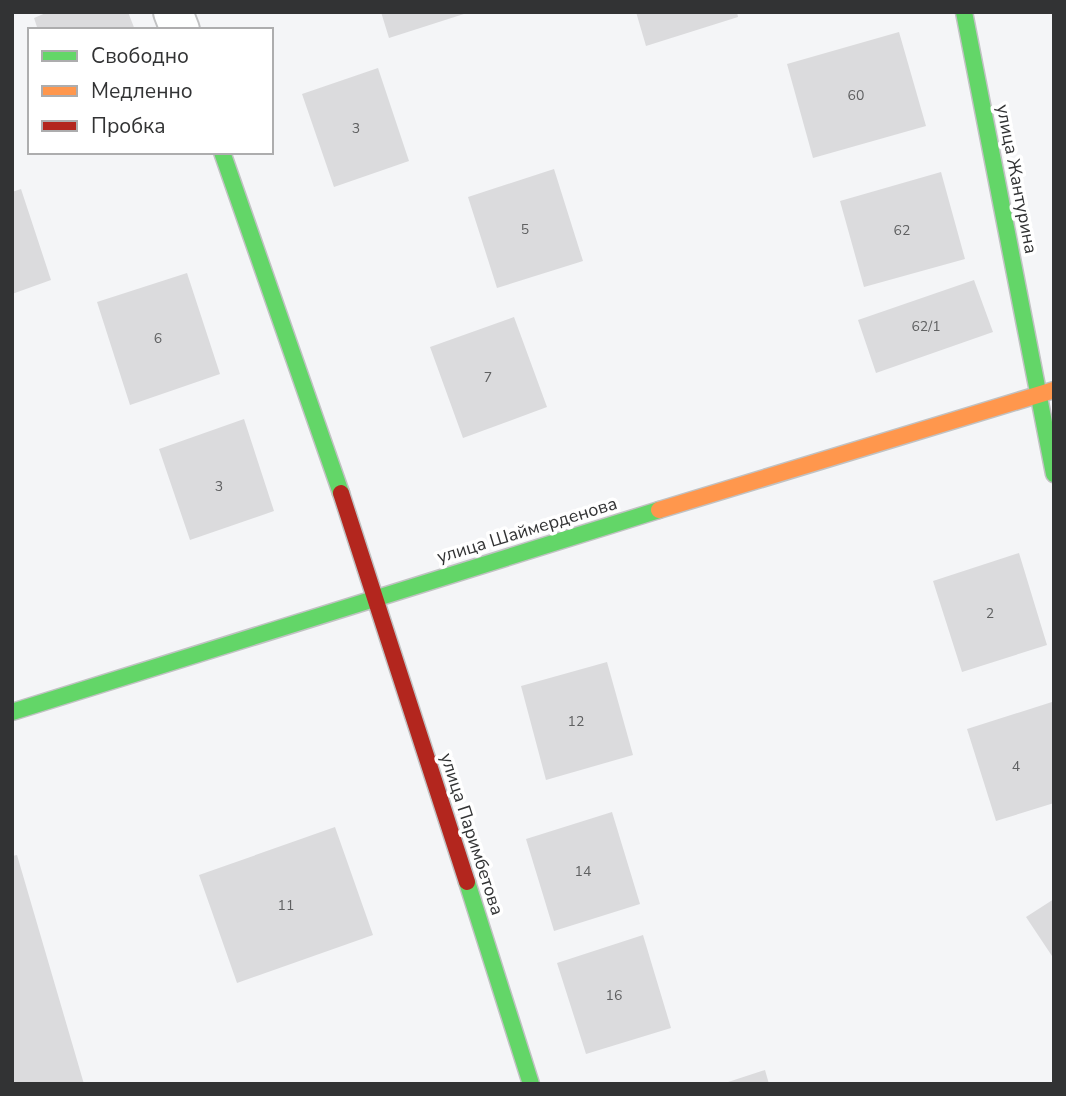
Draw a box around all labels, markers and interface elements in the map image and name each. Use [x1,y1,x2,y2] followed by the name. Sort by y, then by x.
[28,28,273,154] legend
[91,42,189,70] text: Свободно
[91,77,193,105] text: Медленно
[848,86,864,105] house number: 60
[991,102,1043,256] street label: улица Жантурина
[91,112,165,140] text: Пробка
[352,119,360,138] house number: 3
[521,220,529,239] house number: 5
[894,221,910,240] house number: 62
[911,317,941,336] house number: 62/1
[154,329,162,348] house number: 6
[484,368,492,387] house number: 7
[215,477,223,496] house number: 3
[434,491,620,569] street label: улица Шаймерденова
[986,604,994,623] house number: 2
[568,712,584,731] house number: 12
[435,750,509,918] street label: улица Паримбетова
[1012,757,1020,776] house number: 4
[575,862,591,881] house number: 14
[278,896,294,915] house number: 11
[606,986,622,1005] house number: 16

